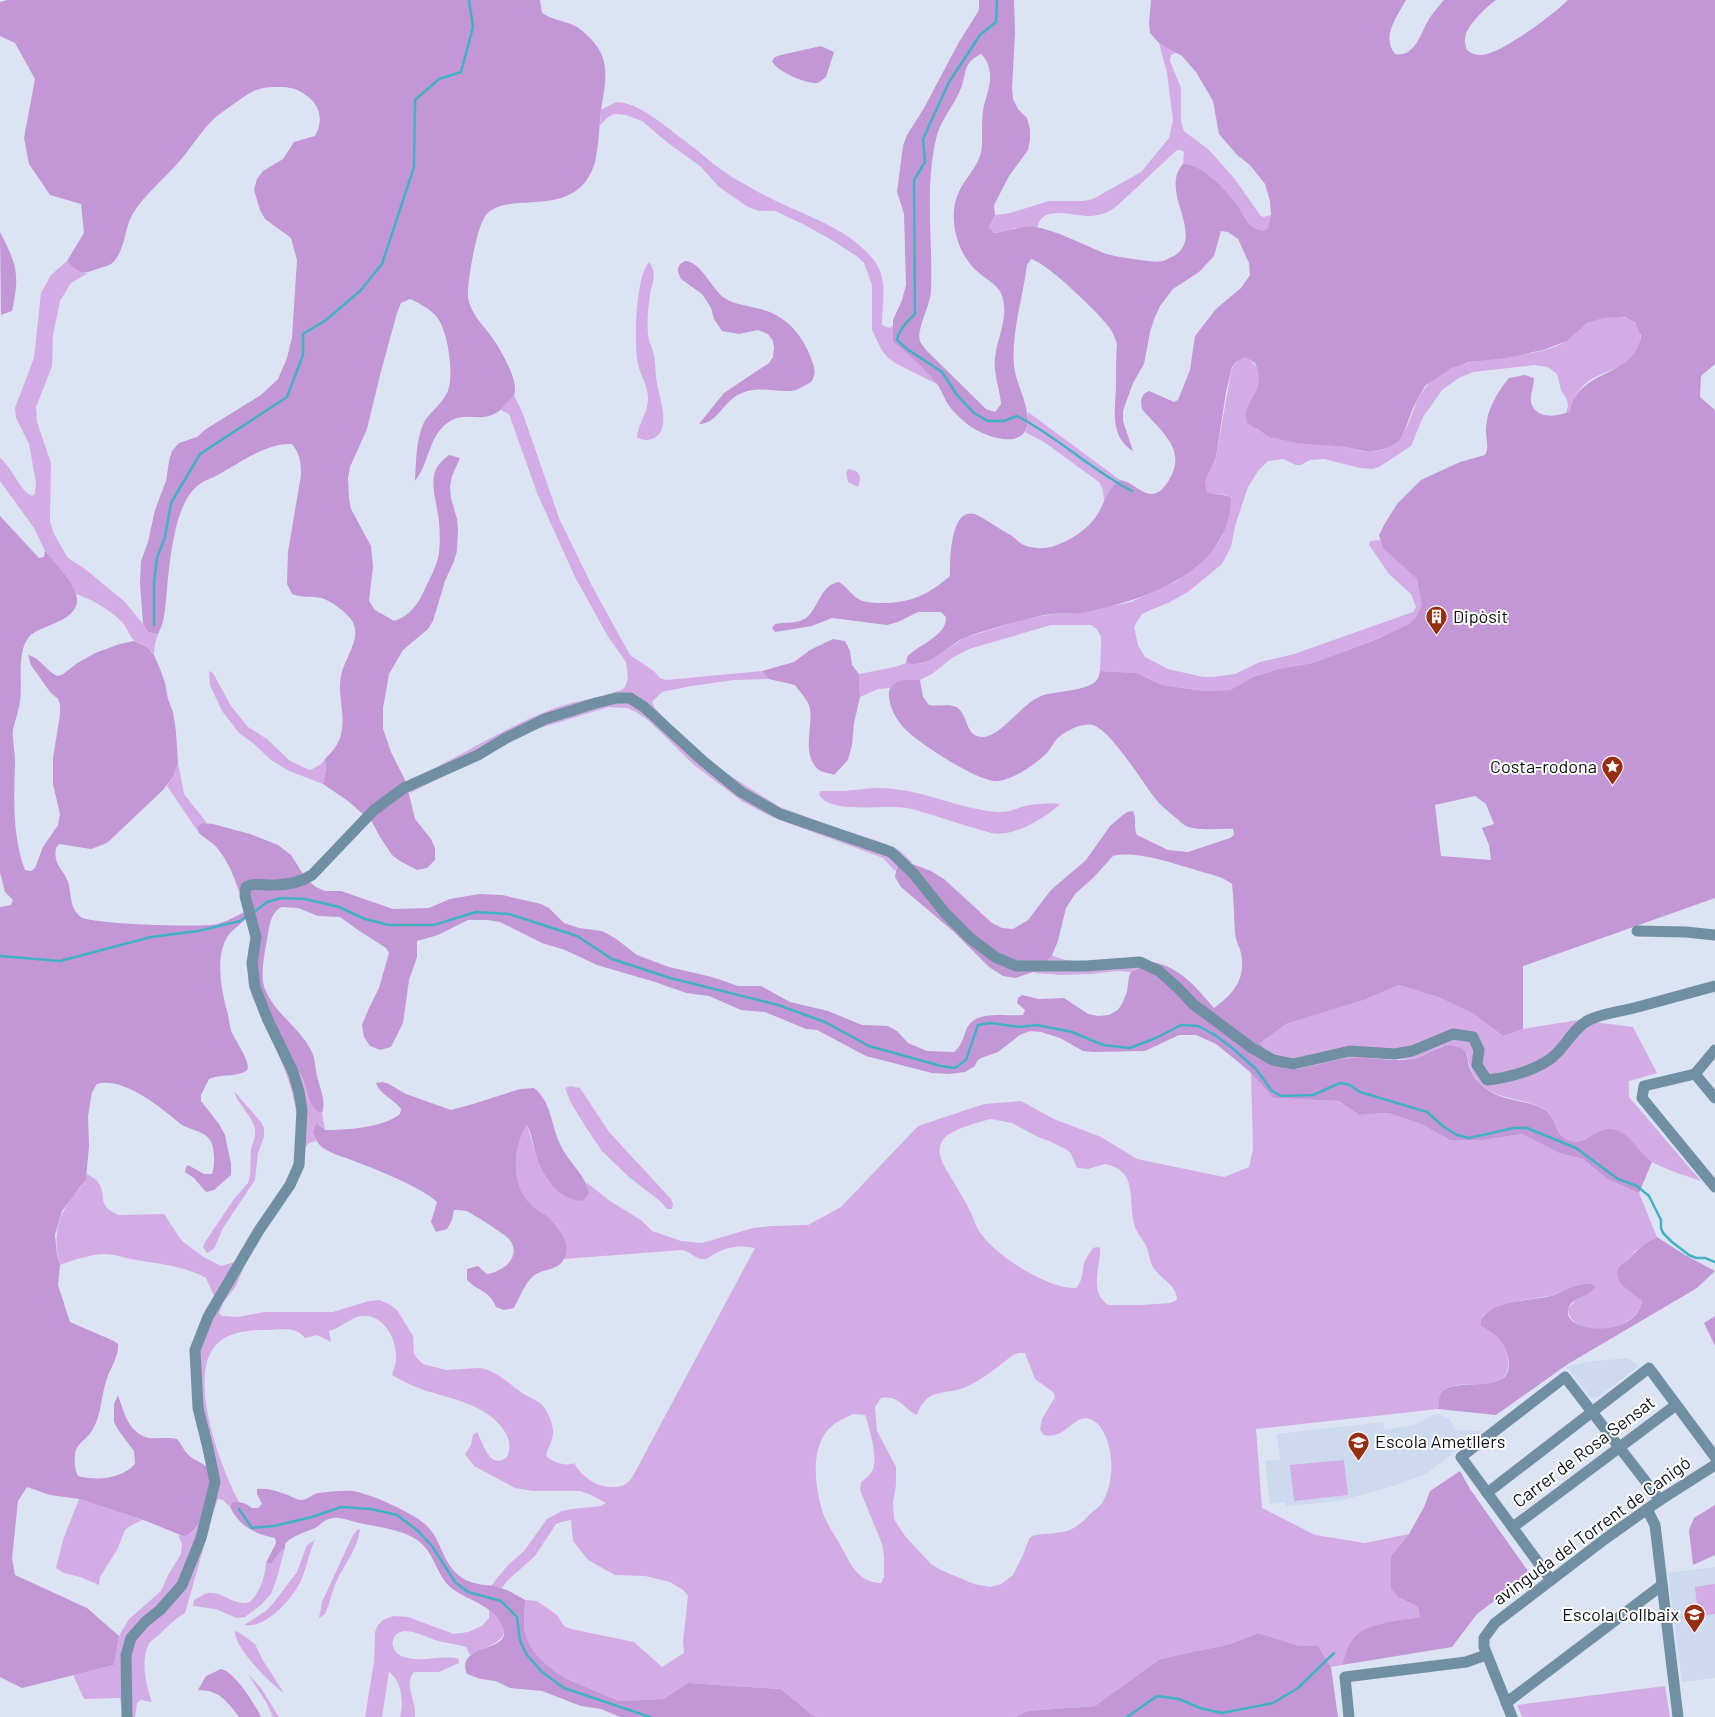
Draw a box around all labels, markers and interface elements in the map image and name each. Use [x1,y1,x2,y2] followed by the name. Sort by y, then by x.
[1425,605,1449,636] building icon: Dipòsit
[1453,605,1508,627] place label: Dipòsit
[1490,755,1597,777] place label: Costa-rodona
[1601,755,1625,786] place icon: Costa-rodona
[1508,1391,1659,1512] street label: Carrer de Rosa Sensat
[1347,1430,1371,1461] school or university icon: Escola Ametllers
[1375,1430,1505,1452] place label: Escola Ametllers
[1488,1451,1694,1609] street label: avinguda del Torrent de Canigó
[1562,1603,1679,1625] place label: Escola Collbaix
[1683,1603,1707,1634] school or university icon: Escola Collbaix

